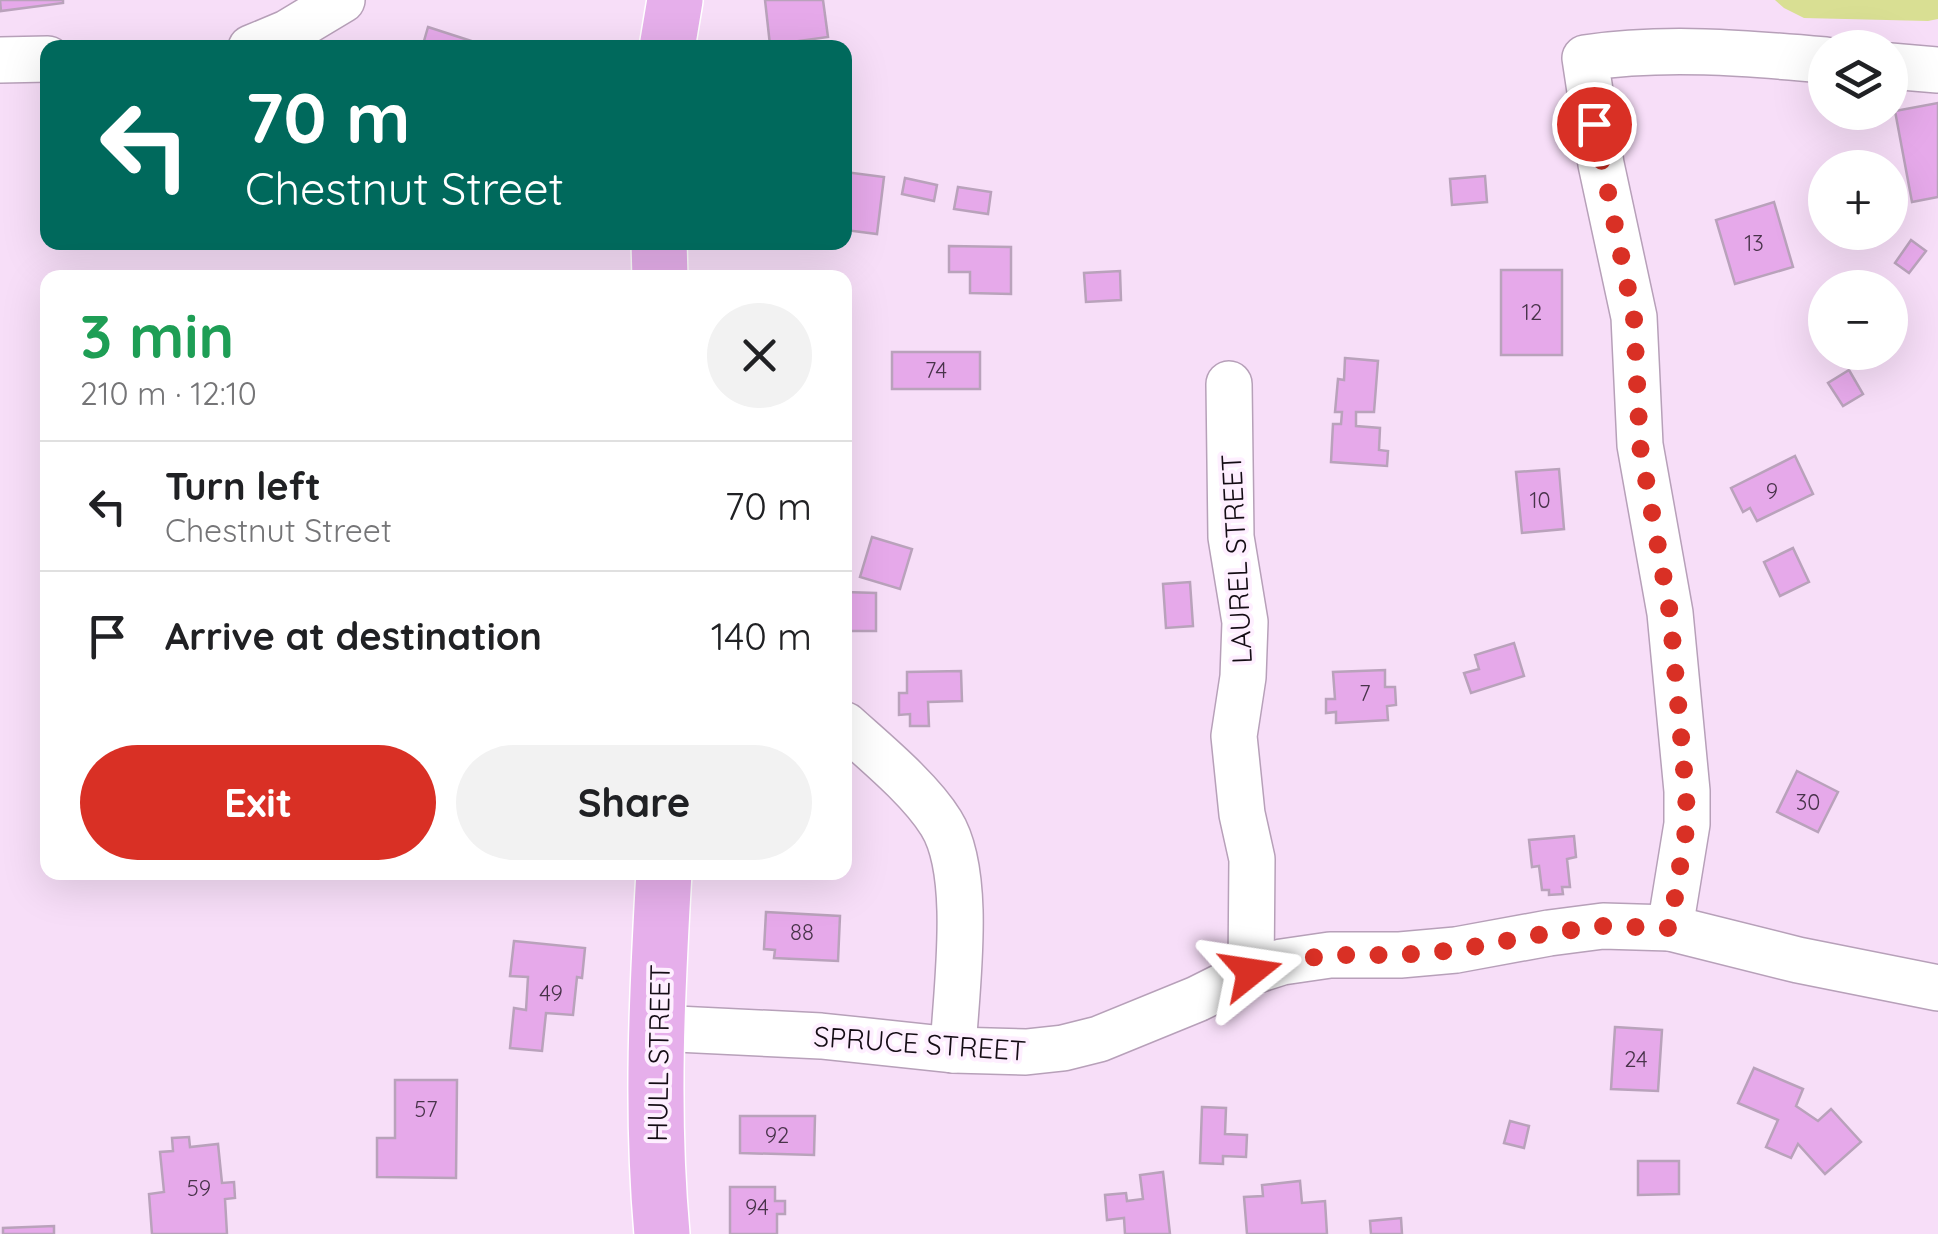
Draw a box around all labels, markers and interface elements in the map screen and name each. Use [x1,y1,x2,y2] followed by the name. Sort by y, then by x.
[1808,30,1908,370] map controls
[1808,30,1908,130] button: layers
[245,73,411,161] text: 70 m
[80,80,210,210] icon: left
[1552,82,1637,167] pin
[1567,97,1622,152] icon: arrive
[1808,150,1908,250] button: +
[245,160,564,216] text: Chestnut Street
[1744,229,1764,257] house number: 13
[1808,270,1908,370] button: −
[80,298,234,373] text: 3 min
[1522,298,1542,326] house number: 12
[707,303,812,408] button: close
[925,356,947,384] house number: 74
[80,373,257,413] text: 210 m · 12:10
[1213,453,1259,665] street label: LAUREL STREET
[165,462,321,510] text: Turn left
[1766,477,1778,505] house number: 9
[80,479,135,534] icon: left
[725,482,812,530] text: 70 m
[1529,486,1551,514] house number: 10
[165,510,392,550] text: Chestnut Street
[80,609,135,664] icon: arrive
[165,612,542,660] text: Arrive at destination
[711,612,812,660] text: 140 m
[1359,679,1371,707] house number: 7
[80,745,436,860] button: Exit
[456,745,812,860] button: Share
[1796,788,1820,816] house number: 30
[790,918,814,946] house number: 88
[1199,920,1303,1024] position arrow
[639,964,677,1142] street label: HULL STREET
[539,979,563,1007] house number: 49
[813,1018,1027,1068] street label: SPRUCE STREET
[1624,1045,1648,1073] house number: 24
[414,1095,438,1123] house number: 57
[765,1121,789,1149] house number: 92
[187,1174,211,1202] house number: 59
[745,1193,769,1221] house number: 94

